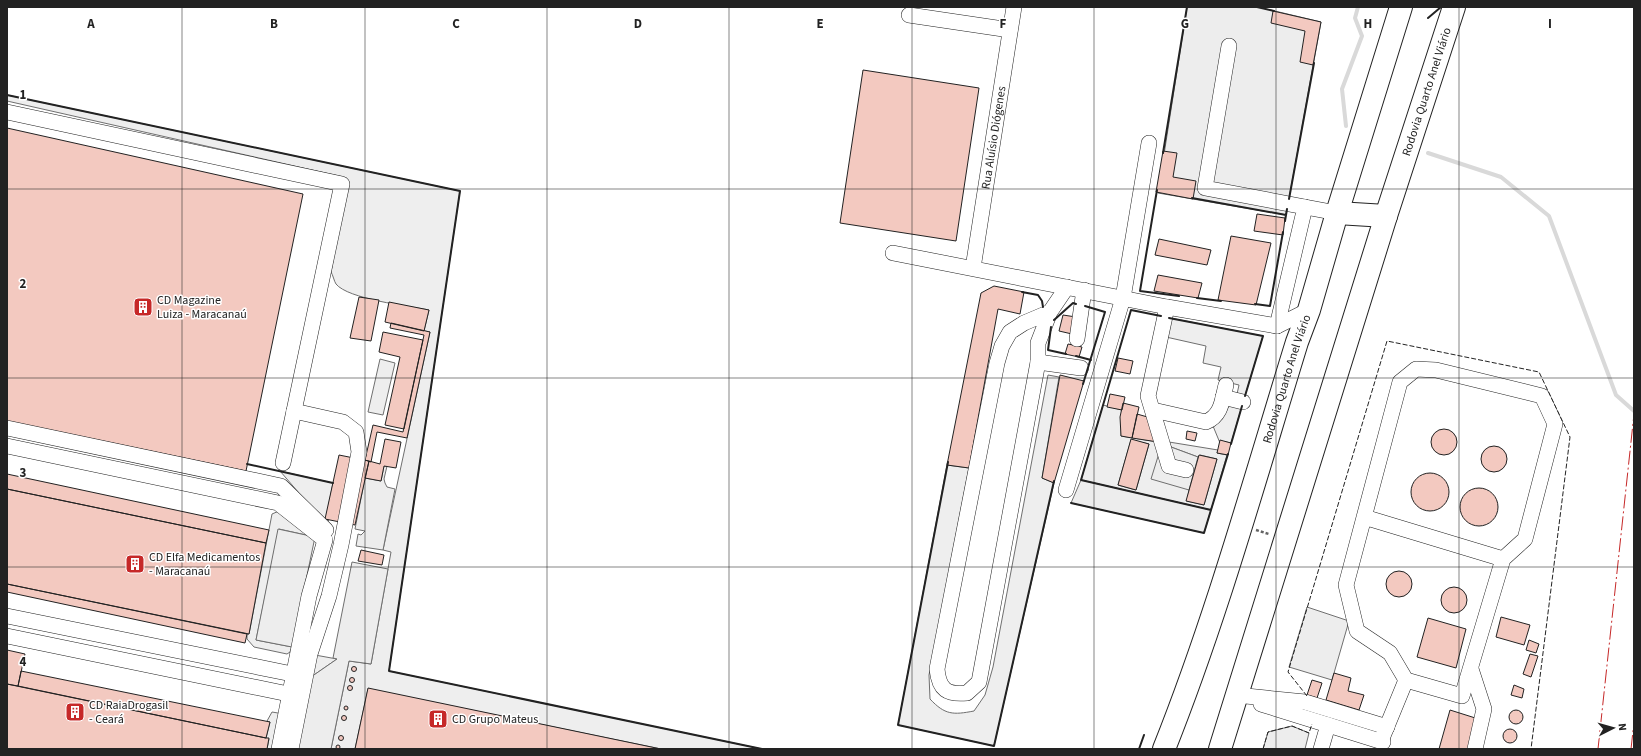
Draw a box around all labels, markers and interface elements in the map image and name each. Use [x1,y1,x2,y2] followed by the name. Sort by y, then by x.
[86,15,95,33] text: A
[270,15,278,33] text: B
[452,15,460,33] text: C
[634,15,642,33] text: D
[816,15,824,33] text: E
[1000,15,1007,33] text: F
[1181,15,1189,33] text: G
[1364,15,1372,33] text: H
[1548,15,1552,33] text: I
[1398,25,1455,158] street label: Rodovia Quarto Anel Viário
[977,85,1010,190] street label: Rua Aluísio Diógenes
[20,86,27,104] text: 1
[20,275,27,293] text: 2
[157,292,247,323] place label: CD Magazine Luiza - Maracanaú
[132,296,154,318] building icon: CD Magazine Luiza - Maracanaú
[1258,312,1315,445] street label: Rodovia Quarto Anel Viário
[20,464,27,482] text: 3
[149,549,260,580] place label: CD Elfa Medicamentos - Maracanaú
[124,553,146,575] building icon: CD Elfa Medicamentos - Maracanaú
[20,653,27,671] text: 4
[89,697,168,728] place label: CD RaiaDrogasil - Ceará
[64,701,86,723] building icon: CD RaiaDrogasil - Ceará
[427,708,449,730] building icon: CD Grupo Mateus
[1593,708,1633,748] north arrow
[452,711,538,728] place label: CD Grupo Mateus
[1615,723,1630,731] text: N

